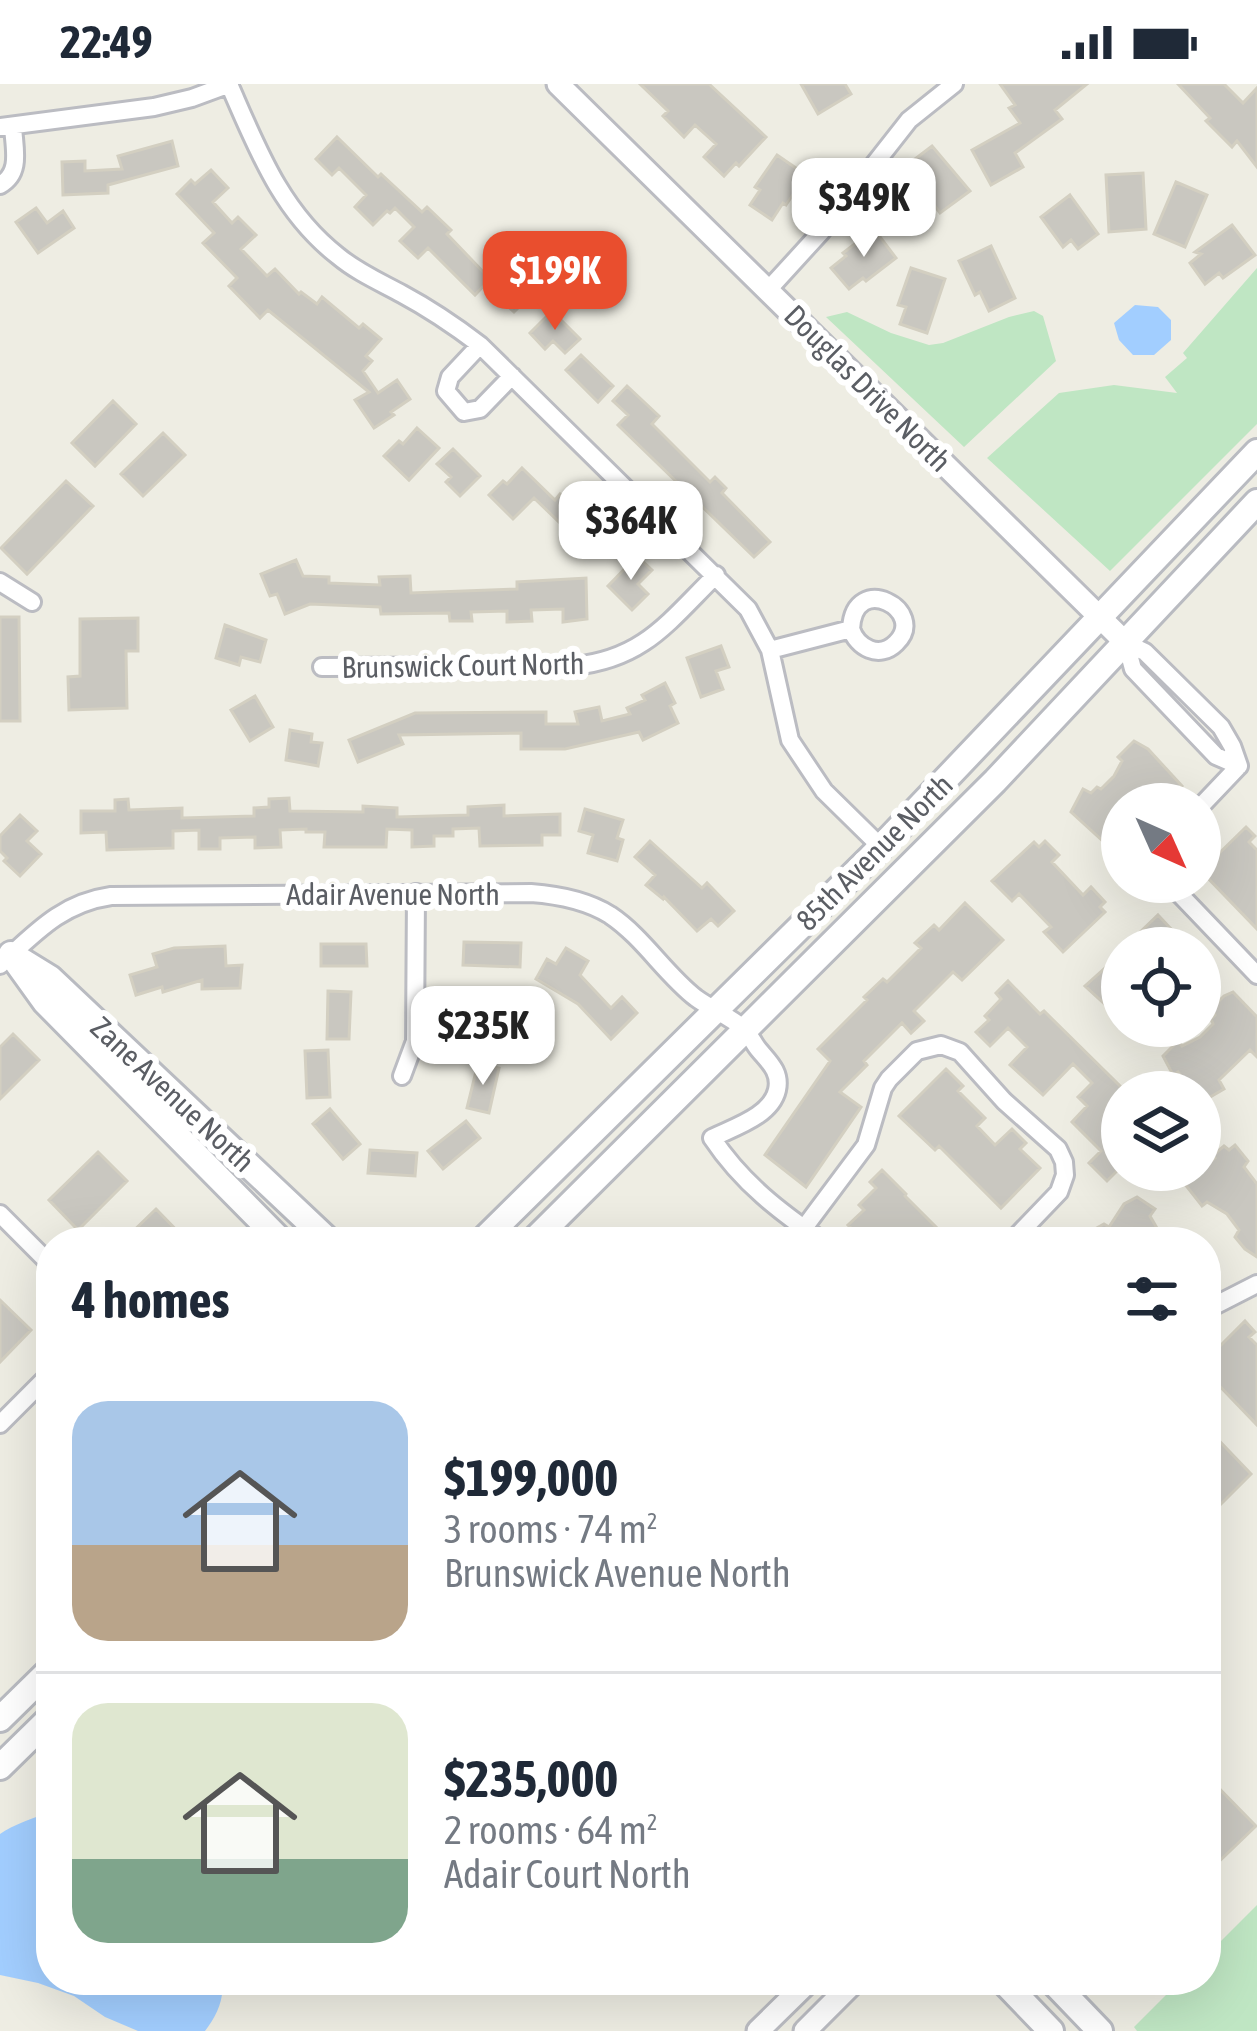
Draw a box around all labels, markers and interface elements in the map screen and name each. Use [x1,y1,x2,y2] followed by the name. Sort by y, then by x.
[60,16,153,68] text: 22:49
[780,158,948,260] pin: $349K
[819,175,909,219] text: $349K
[471,231,639,333] pin: $199K
[510,248,600,292] text: $199K
[778,298,958,478] street label: Douglas Drive North
[547,481,715,583] pin: $364K
[586,498,676,542] text: $364K
[341,646,585,684] street label: Brunswick Court North
[789,767,959,937] street label: 85th Avenue North
[1101,783,1221,903] north arrow
[1101,783,1221,1191] map controls
[286,877,500,911] street label: Adair Avenue North
[1101,927,1221,1047] button: locate
[399,986,567,1088] pin: $235K
[438,1003,528,1047] text: $235K
[84,1010,262,1178] street label: Zane Avenue North
[1101,1071,1221,1191] button: layers
[1119,1266,1185,1332] icon: filters
[72,1270,230,1329] text: 4 homes
[444,1448,618,1507] text: $199,000
[168,1449,312,1593] icon: home
[444,1507,658,1551] text: 3 rooms · 74 m²
[444,1551,791,1595] text: Brunswick Avenue North
[444,1749,618,1808] text: $235,000
[168,1751,312,1895] icon: home
[444,1808,658,1852] text: 2 rooms · 64 m²
[444,1852,691,1896] text: Adair Court North

